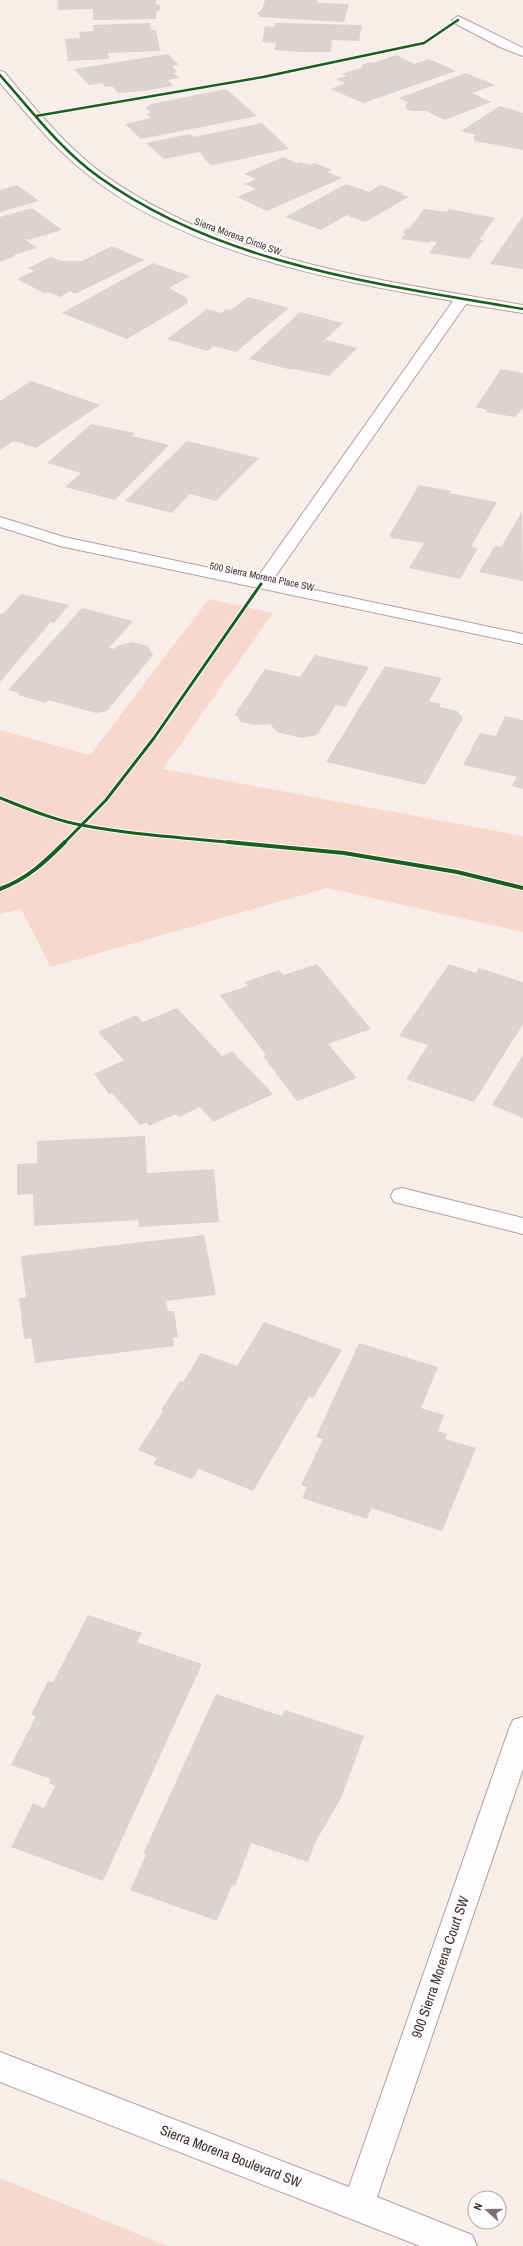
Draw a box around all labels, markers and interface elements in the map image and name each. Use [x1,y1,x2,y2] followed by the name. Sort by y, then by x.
[193,215,283,258] street label: Sierra Morena Circle SW
[208,559,316,594] street label: 500 Sierra Morena Place SW
[407,1894,473,2040] street label: 900 Sierra Morena Court SW
[158,2121,304,2191] street label: Sierra Morena Boulevard SW
[467,2190,507,2230] north arrow
[470,2201,485,2212] text: N

